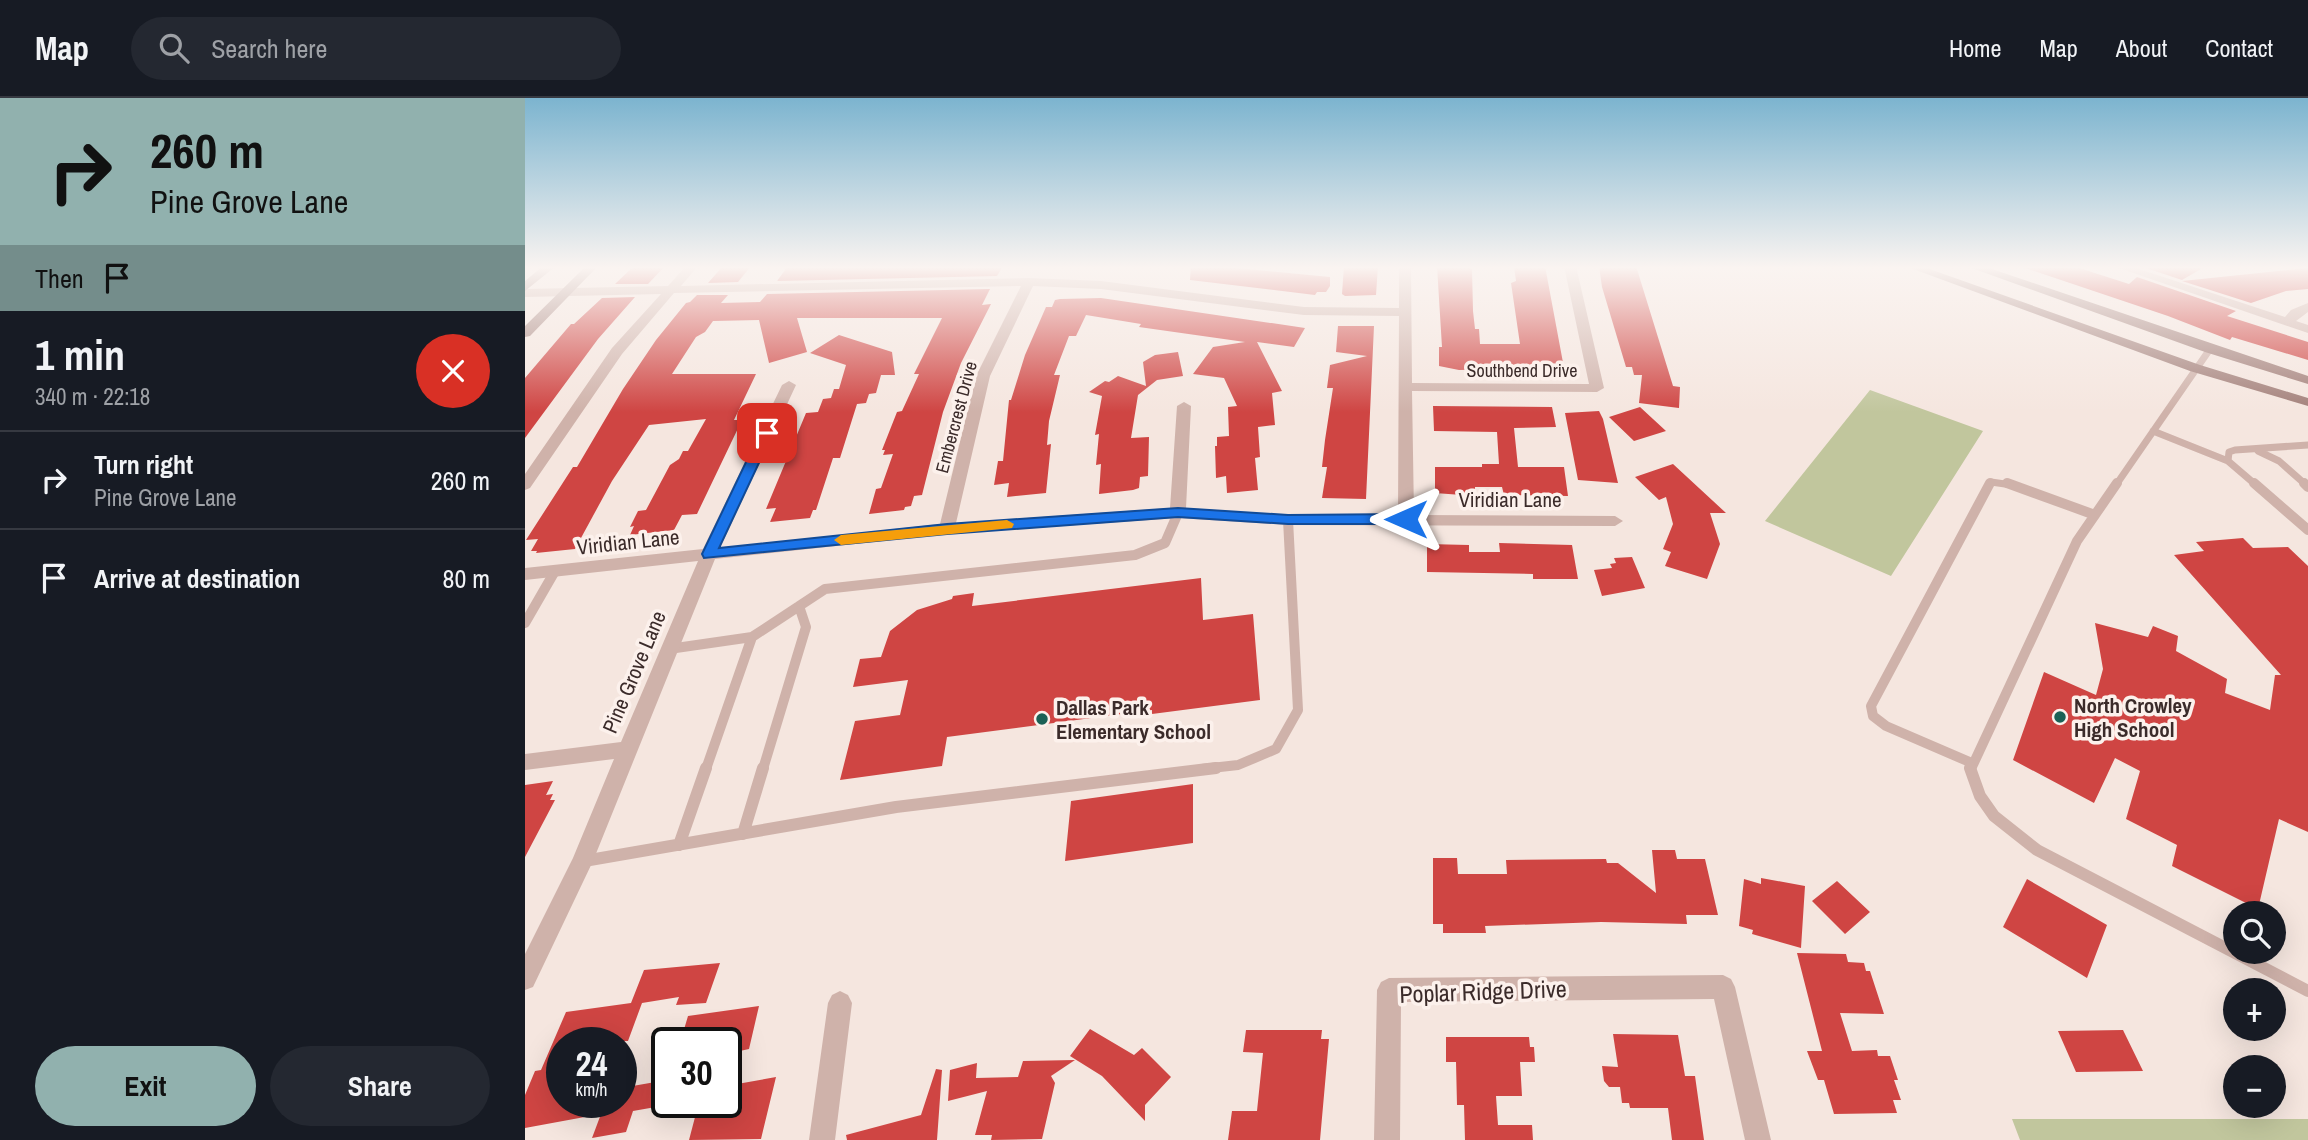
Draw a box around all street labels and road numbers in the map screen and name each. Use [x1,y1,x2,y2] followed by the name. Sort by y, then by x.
[929,358,983,476] street label: Embercrest Drive
[1467,358,1577,383] street label: Southbend Drive
[1458,485,1562,514] street label: Viridian Lane
[575,522,681,562] street label: Viridian Lane
[595,606,673,738] street label: Pine Grove Lane
[1399,972,1567,1010] street label: Poplar Ridge Drive

